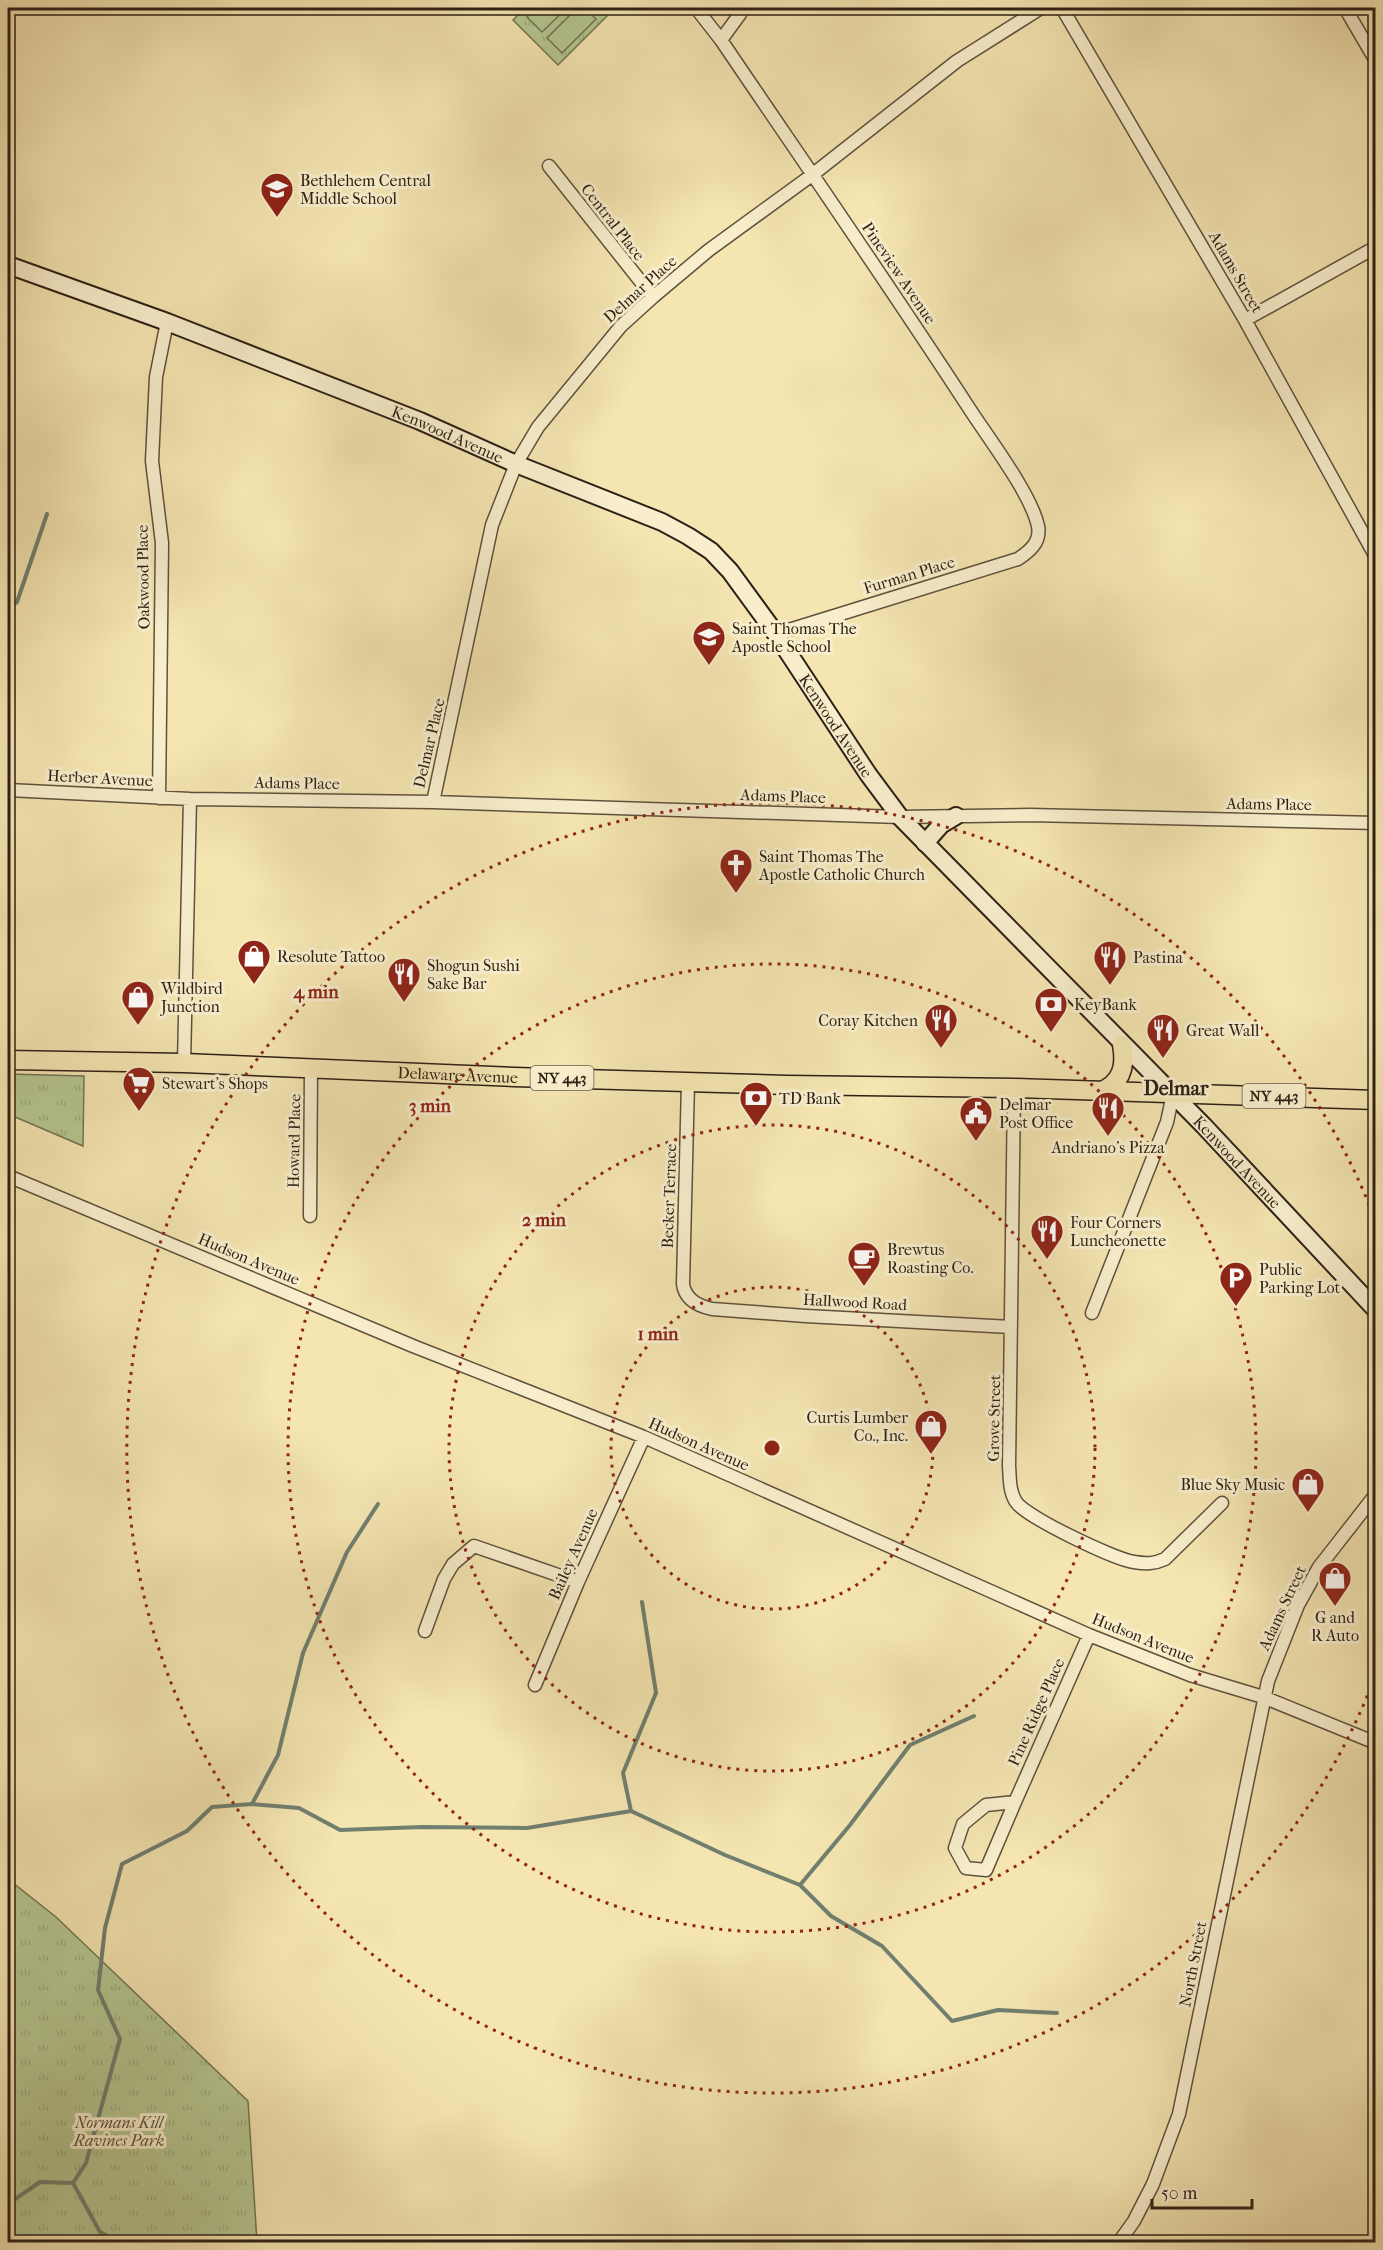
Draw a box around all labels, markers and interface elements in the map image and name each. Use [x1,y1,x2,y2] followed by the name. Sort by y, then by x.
[259,171,295,218] school or university icon: Bethlehem Central Middle School
[300,171,431,208] place label: Bethlehem Central Middle School
[577,180,649,264] street label: Central Place
[858,218,940,328] street label: Pineview Avenue
[1204,227,1267,317] street label: Adams Street
[600,251,681,327] street label: Delmar Place
[389,401,506,467] street label: Kenwood Avenue
[133,524,153,630] street label: Oakwood Place
[861,552,957,598] street label: Furman Place
[691,619,727,666] school or university icon: Saint Thomas The Apostle School
[731,619,857,656] place label: Saint Thomas The Apostle School
[795,670,877,781] street label: Kenwood Avenue
[409,696,449,790] street label: Delmar Place
[47,766,153,790] street label: Herber Avenue
[253,773,340,793] street label: Adams Place
[739,785,826,807] street label: Adams Place
[1225,794,1312,814] street label: Adams Place
[718,847,754,894] church icon: Saint Thomas The Apostle Catholic Church
[758,847,925,884] place label: Saint Thomas The Apostle Catholic Church
[236,938,272,985] shop icon: Resolute Tattoo
[1092,939,1128,986] restaurant icon: Pastina
[277,947,385,966] place label: Resolute Tattoo
[1133,948,1184,967] place label: Pastina
[386,956,422,1003] restaurant icon: Shogun Sushi Sake Bar
[427,956,520,993] place label: Shogun Sushi Sake Bar
[120,979,156,1026] shop icon: Wildbird Junction
[159,979,223,1016] place label: Wildbird Junction
[292,982,339,1003] text: 4 min
[1033,986,1069,1033] bank icon: KeyBank
[1074,995,1138,1014] place label: KeyBank
[923,1002,959,1049] restaurant icon: Coray Kitchen
[818,1011,919,1030] place label: Coray Kitchen
[1145,1012,1181,1059] restaurant icon: Great Wall
[1186,1021,1260,1040] place label: Great Wall
[397,1063,518,1087] street label: Delaware Avenue
[121,1065,157,1112] supermarket icon: Stewart's Shops
[530,1066,594,1090] road number: NY 443
[162,1074,268,1093] place label: Stewart's Shops
[1144,1077,1209,1100] district label: Delmar
[738,1080,774,1127] bank icon: TD Bank
[1242,1084,1306,1108] road number: NY 443
[779,1089,842,1108] place label: TD Bank
[1090,1090,1126,1137] restaurant icon: Andriano's Pizza
[284,1093,304,1188] street label: Howard Place
[958,1095,994,1142] public building icon: Delmar Post Office
[999,1095,1073,1132] place label: Delmar Post Office
[409,1096,452,1117] text: 3 min
[1190,1111,1285,1212] street label: Kenwood Avenue
[1050,1138,1165,1157] place label: Andriano's Pizza
[658,1143,680,1249] street label: Becker Terrace
[522,1210,566,1231] text: 2 min
[1029,1213,1065,1260] restaurant icon: Four Corners Luncheonette
[1070,1213,1166,1250] place label: Four Corners Luncheonette
[195,1229,303,1289] street label: Hudson Avenue
[846,1240,882,1287] cafe icon: Brewtus Roasting Co.
[887,1240,973,1277] place label: Brewtus Roasting Co.
[1218,1260,1254,1307] parking icon: Public Parking Lot
[1259,1260,1341,1297] place label: Public Parking Lot
[802,1290,908,1314] street label: Hallwood Road
[637,1324,679,1345] text: 1 min
[984,1374,1004,1462] street label: Grove Street
[806,1408,908,1445] place label: Curtis Lumber Co., Inc.
[913,1408,949,1455] shop icon: Curtis Lumber Co., Inc.
[646,1413,752,1475] street label: Hudson Avenue
[762,1438,782,1458] centre of rings
[1290,1466,1326,1513] shop icon: Blue Sky Music
[1180,1475,1285,1494] place label: Blue Sky Music
[544,1505,602,1603] street label: Bailey Avenue
[1317,1560,1353,1607] shop icon: G and R Auto
[1254,1562,1310,1654] street label: Adams Street
[1311,1608,1359,1645] place label: G and R Auto
[1089,1609,1197,1667] street label: Hudson Avenue
[1004,1655,1068,1769] street label: Pine Ridge Place
[1175,1919,1211,2009] street label: North Street
[73,2113,165,2150] park label: Normans Kill Ravines Park
[1152,2172,1252,2210] scale bar
[1161,2183,1198,2204] text: 50 m

